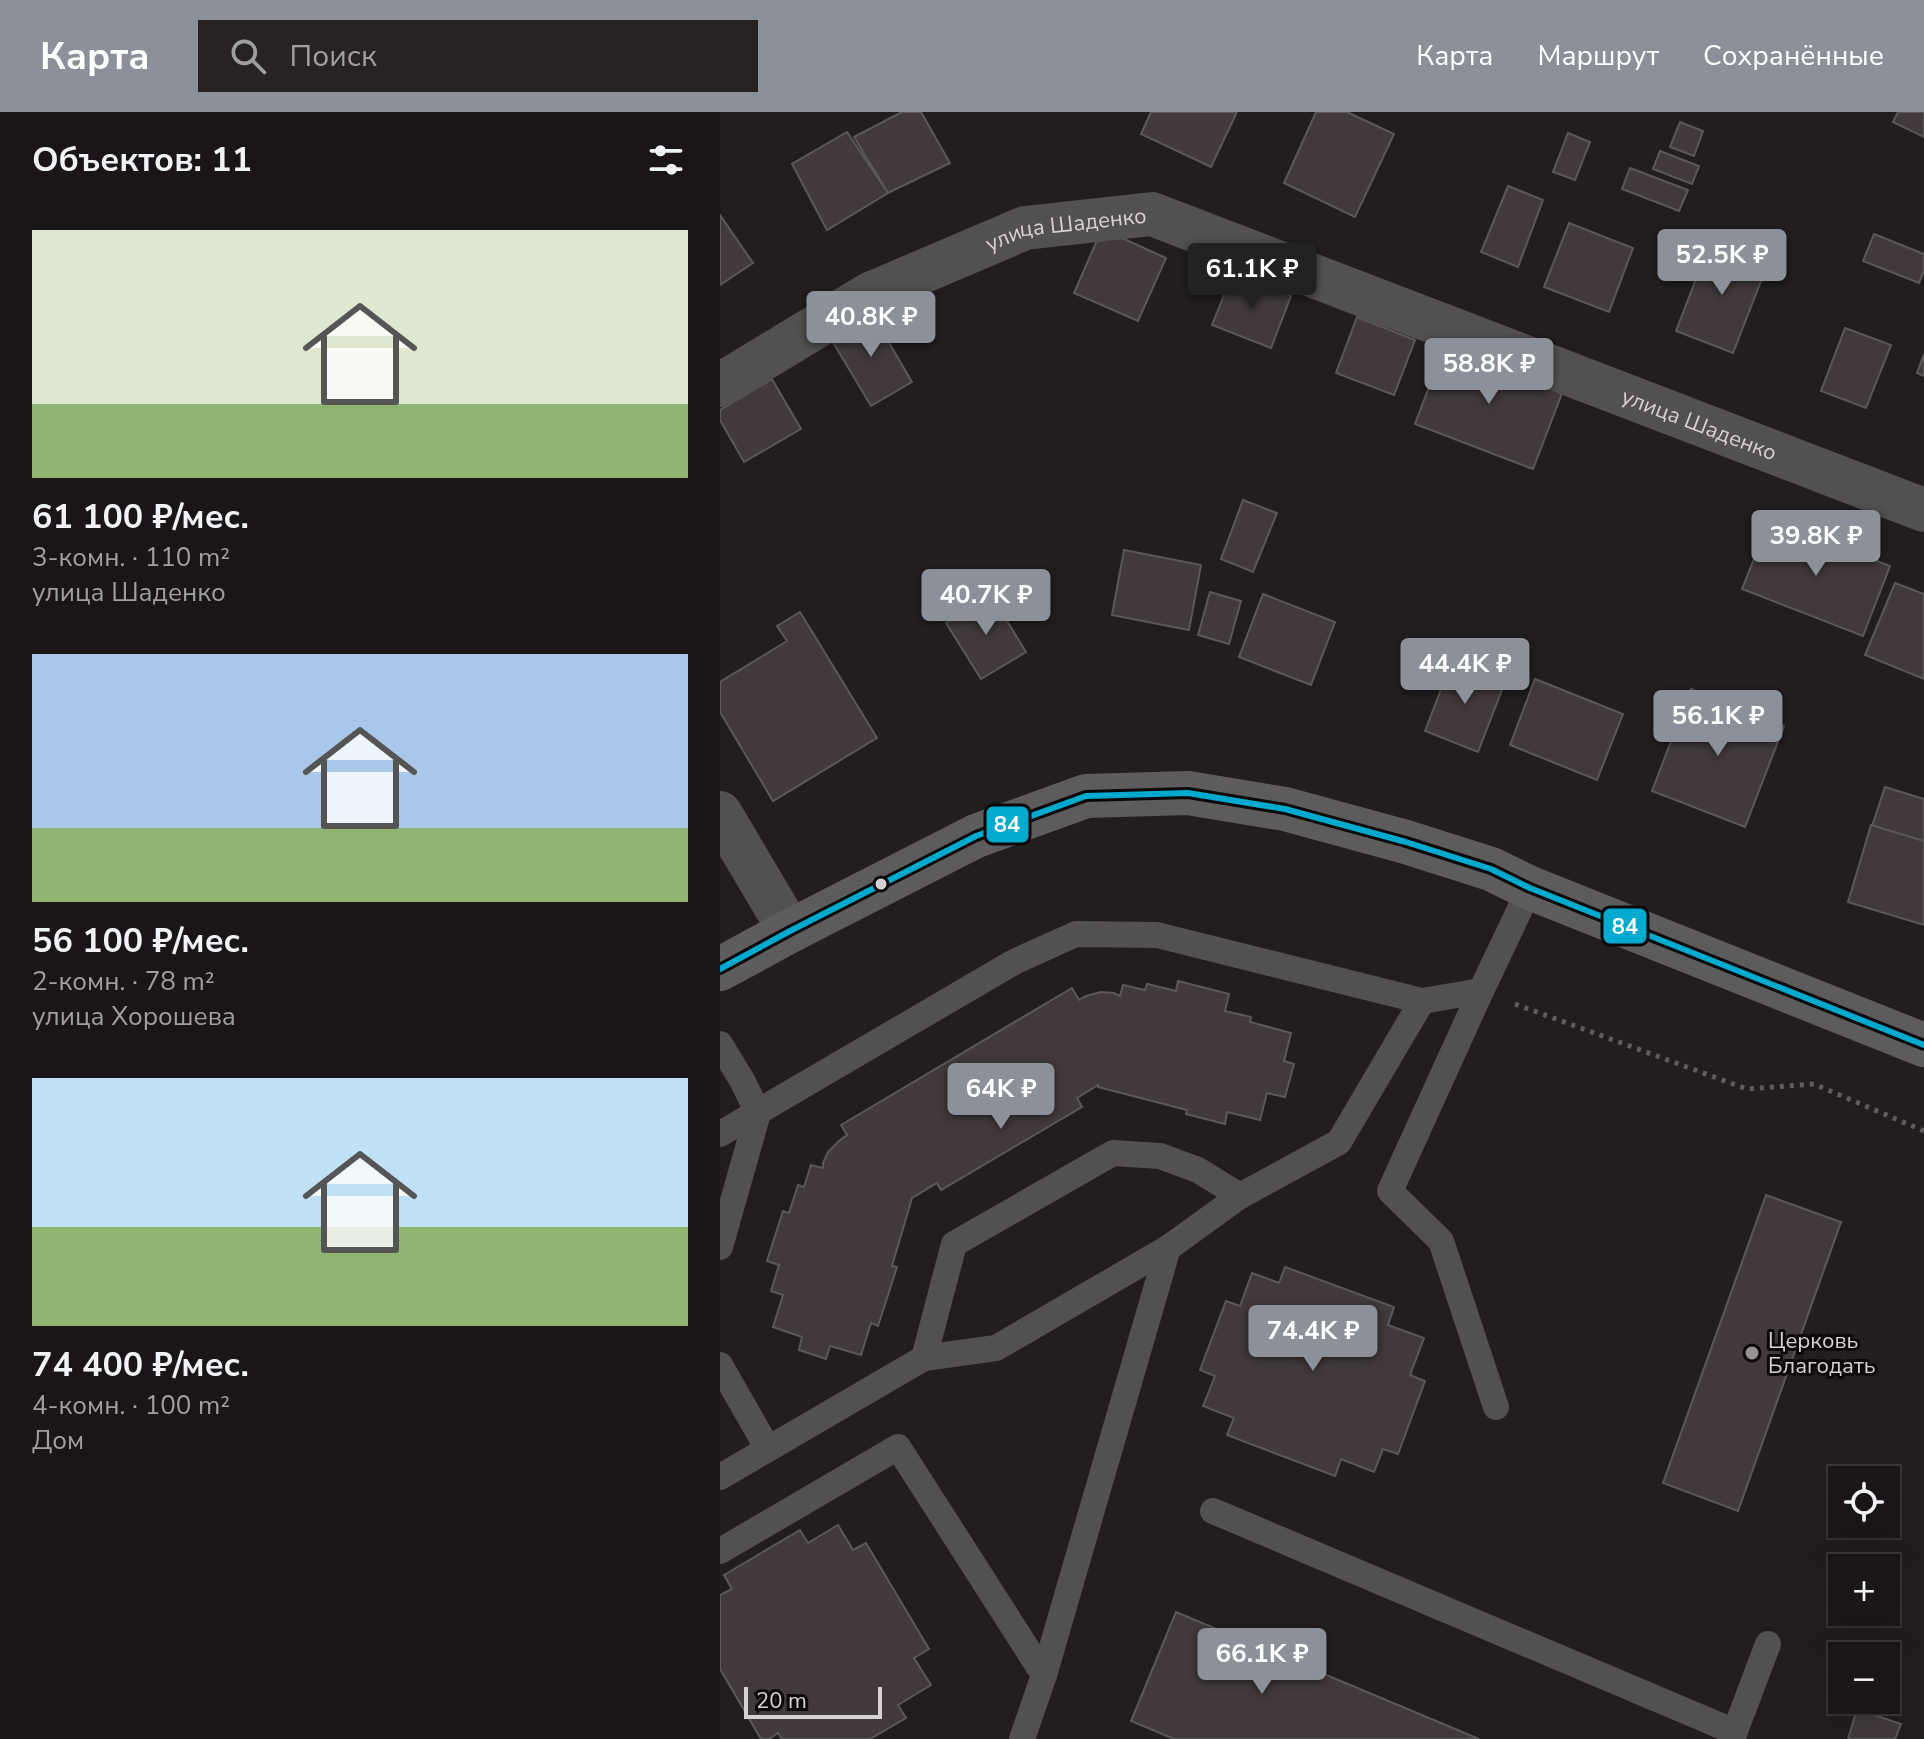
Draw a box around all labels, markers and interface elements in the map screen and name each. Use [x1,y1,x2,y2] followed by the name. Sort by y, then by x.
[198,20,758,92] search box
[40,31,150,82] text: Карта
[226,34,270,78] icon: search
[290,36,377,77] text: Поиск
[1416,37,1493,75] text: Карта
[1537,37,1659,75] text: Маршрут
[1703,37,1884,75] text: Сохранённые
[32,137,252,183] text: Объектов: 11
[644,138,688,182] icon: filters
[981,201,1148,259] street label: улица Шаденко
[1648,229,1796,297] pin: 52.5K ₽
[1675,237,1769,272] text: 52.5K ₽
[1178,243,1326,311] pin: 61.1K ₽
[1205,251,1299,286] text: 61.1K ₽
[288,282,432,426] icon: home
[797,291,945,359] pin: 40.8K ₽
[824,299,918,334] text: 40.8K ₽
[1415,338,1563,406] pin: 58.8K ₽
[1442,346,1536,381] text: 58.8K ₽
[1617,381,1781,468] street label: улица Шаденко
[32,494,249,540] text: 61 100 ₽/мес.
[1742,510,1890,578] pin: 39.8K ₽
[1769,518,1863,553] text: 39.8K ₽
[32,540,230,575] text: 3-комн. · 110 m²
[912,569,1060,637] pin: 40.7K ₽
[32,575,226,610] text: улица Шаденко
[939,577,1033,612] text: 40.7K ₽
[1391,638,1539,706] pin: 44.4K ₽
[1418,646,1512,681] text: 44.4K ₽
[1644,690,1792,758] pin: 56.1K ₽
[1671,698,1765,733] text: 56.1K ₽
[288,706,432,850] icon: home
[985,805,1030,844] line badge: 84
[994,810,1020,840] text: 84
[873,876,889,892] unlabelled marker
[1602,907,1648,945] line badge: 84
[1612,912,1638,942] text: 84
[32,918,249,964] text: 56 100 ₽/мес.
[32,964,215,999] text: 2-комн. · 78 m²
[32,999,236,1034] text: улица Хорошева
[945,1063,1057,1131] pin: 64K ₽
[965,1071,1037,1106] text: 64K ₽
[288,1130,432,1274] icon: home
[1239,1305,1387,1373] pin: 74.4K ₽
[1266,1313,1360,1348] text: 74.4K ₽
[1768,1326,1876,1381] place label: Церковь Благодать
[32,1342,249,1388] text: 74 400 ₽/мес.
[1743,1344,1761,1362] marker: Церковь Благодать
[32,1388,230,1423] text: 4-комн. · 100 m²
[32,1423,84,1458] text: Дом
[1828,1466,1900,1714] map controls
[1828,1466,1900,1538] button: locate
[1828,1554,1900,1626] button: +
[1188,1628,1336,1696] pin: 66.1K ₽
[1215,1636,1309,1671] text: 66.1K ₽
[1828,1642,1900,1714] button: −
[744,1683,882,1719] scale bar
[756,1686,807,1716] text: 20 m

